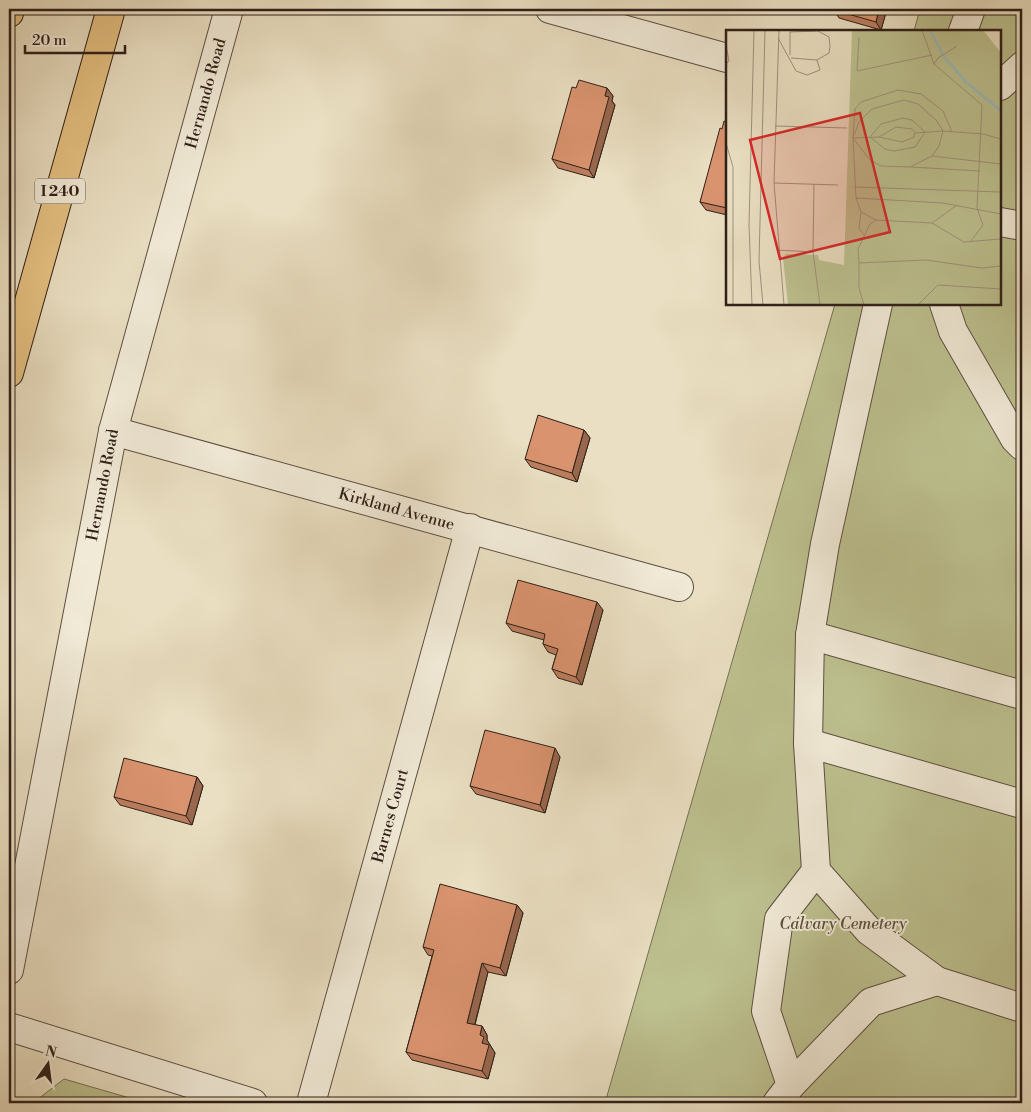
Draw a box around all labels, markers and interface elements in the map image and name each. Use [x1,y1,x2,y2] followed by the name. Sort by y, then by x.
[25,22,125,54] scale bar
[726,30,1001,305] inset map
[32,31,67,50] text: 20 m
[181,36,231,151] street label: Hernando Road
[35,178,85,204] road number: I 240
[82,427,123,543] street label: Hernando Road
[336,484,457,535] street label: Kirkland Avenue
[368,766,413,866] street label: Barnes Court
[779,914,907,934] park label: Calvary Cemetery
[22,1040,72,1090] north arrow
[43,1042,58,1062] text: N

